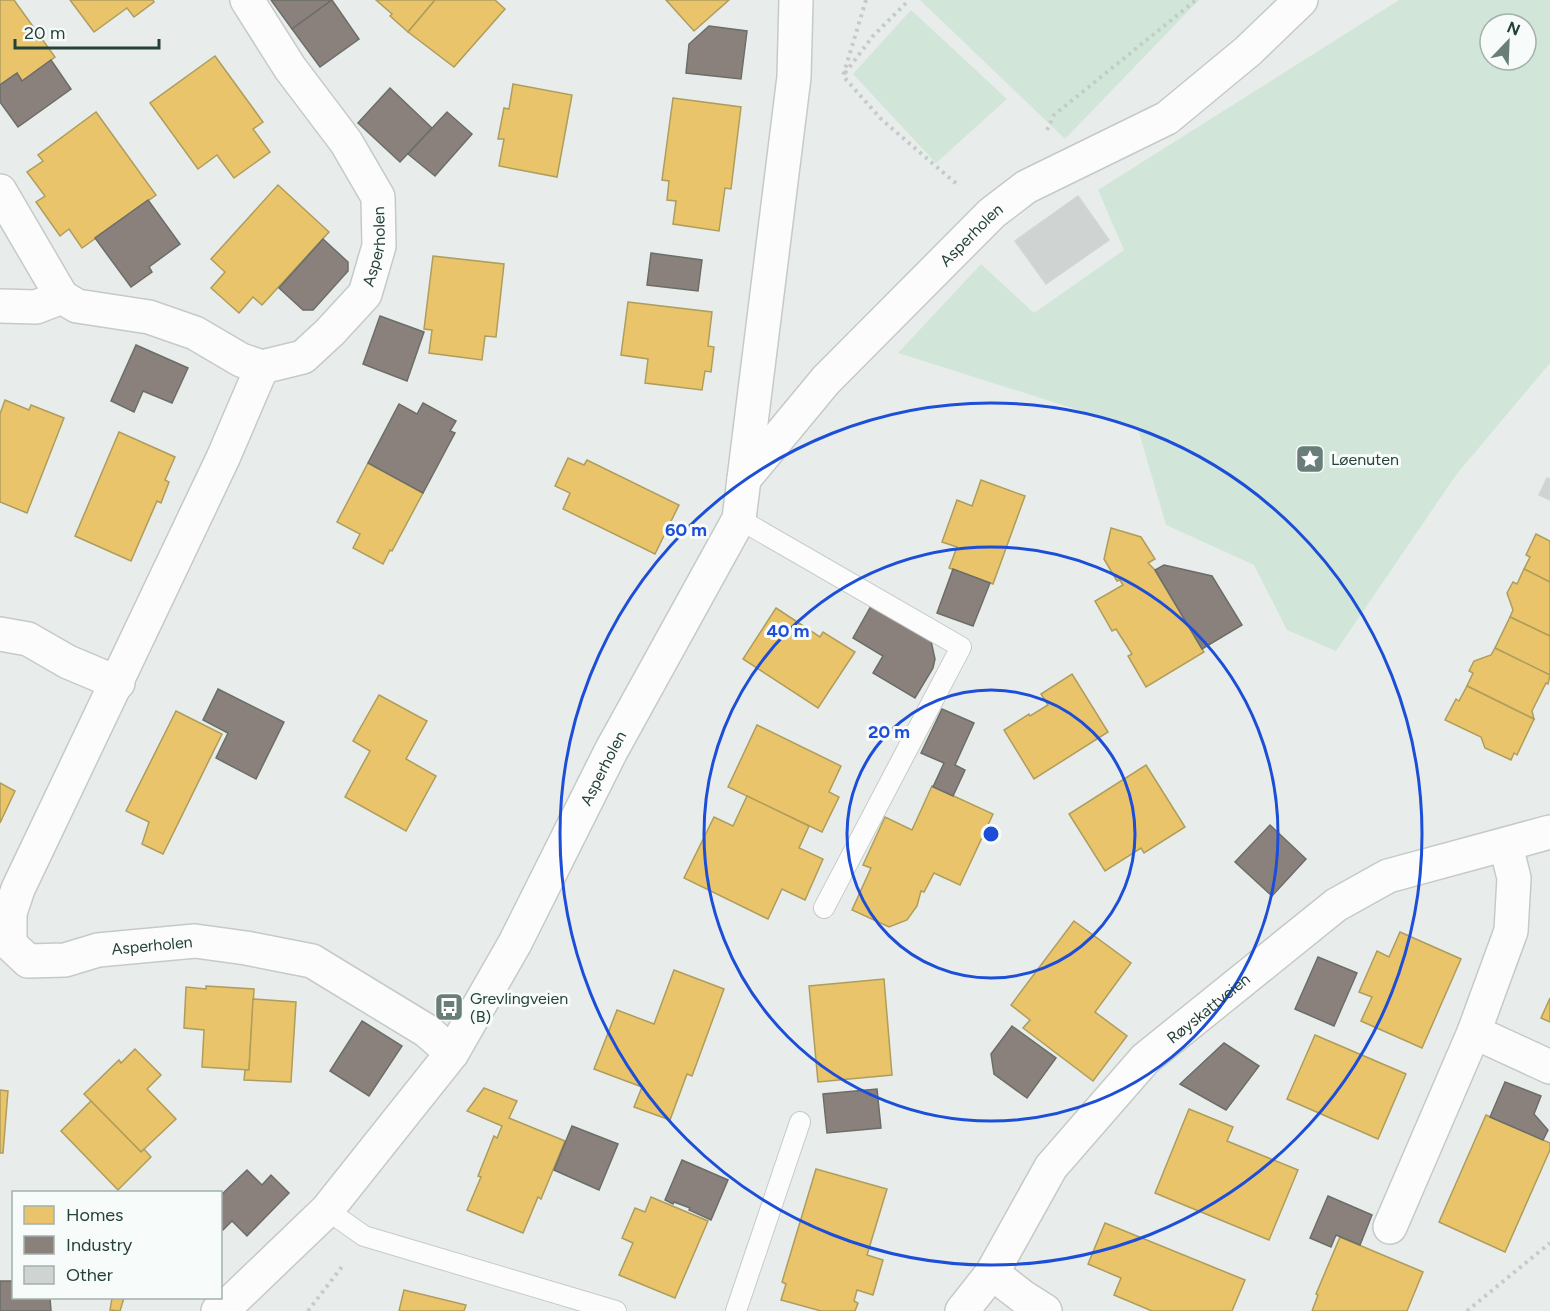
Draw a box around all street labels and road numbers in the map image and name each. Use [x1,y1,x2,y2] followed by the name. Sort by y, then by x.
[936,199,1007,270] street label: Asperholen
[359,206,389,289] street label: Asperholen
[576,728,630,809] street label: Asperholen
[111,932,193,959] street label: Asperholen
[1163,969,1254,1048] street label: Røyskattveien

